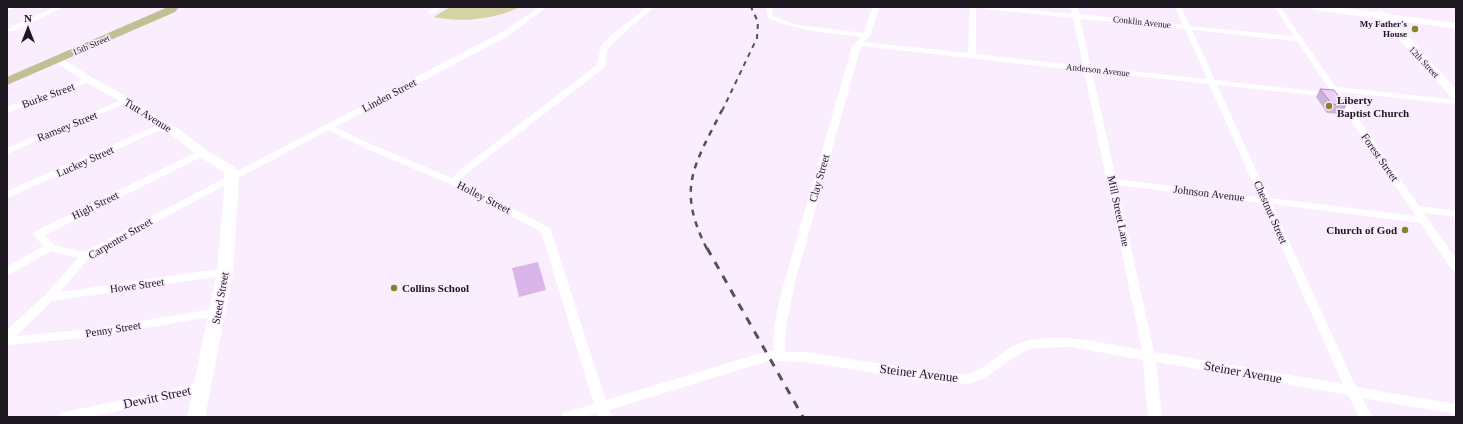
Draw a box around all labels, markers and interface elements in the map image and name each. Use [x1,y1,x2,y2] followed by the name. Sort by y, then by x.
[8,8,48,48] north arrow
[24,12,32,24] text: N
[1113,14,1171,30] street label: Conklin Avenue
[1360,19,1407,39] place label: My Father's House
[1410,24,1420,34] marker: My Father's House
[71,33,111,57] street label: 15th Street
[1407,44,1441,80] street label: 12th Street
[1066,62,1130,78] street label: Anderson Avenue
[360,76,418,114] street label: Linden Street
[20,80,76,110] street label: Burke Street
[1337,94,1409,119] place label: Liberty Baptist Church
[122,96,174,134] street label: Tutt Avenue
[1324,101,1334,111] marker: Liberty Baptist Church
[35,108,99,144] street label: Ramsey Street
[1359,131,1401,183] street label: Forest Street
[55,143,115,179] street label: Luckey Street
[806,153,832,203] street label: Clay Street
[1106,174,1132,248] street label: Mill Street Lane
[455,178,513,216] street label: Holley Street
[1252,179,1290,245] street label: Chestnut Street
[1173,183,1245,203] street label: Johnson Avenue
[70,189,120,221] street label: High Street
[86,215,154,261] street label: Carpenter Street
[1326,224,1397,236] place label: Church of God
[1400,225,1410,235] marker: Church of God
[210,271,230,325] street label: Steed Street
[109,275,165,295] street label: Howe Street
[402,282,469,294] place label: Collins School
[389,283,399,293] marker: Collins School
[84,319,142,339] street label: Penny Street
[1203,358,1283,386] street label: Steiner Avenue
[879,361,959,385] street label: Steiner Avenue
[122,382,193,412] street label: Dewitt Street

